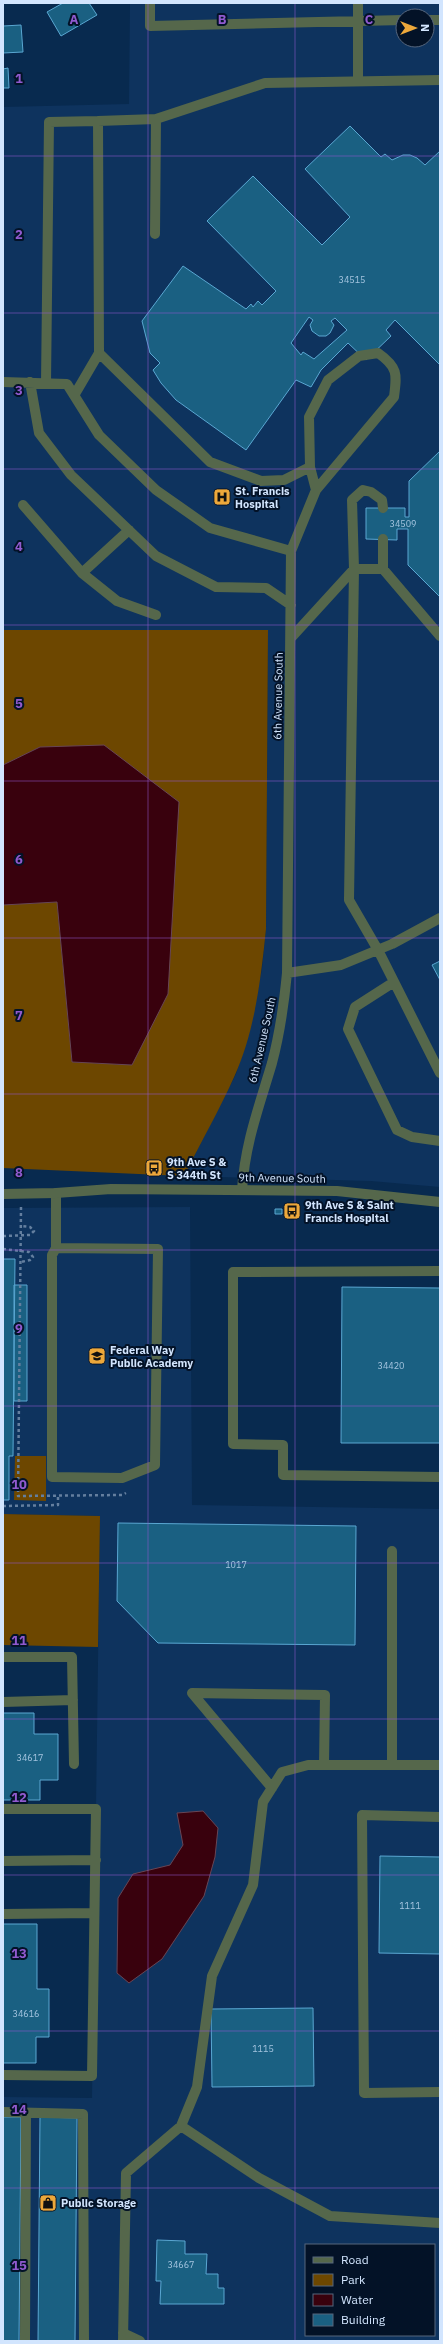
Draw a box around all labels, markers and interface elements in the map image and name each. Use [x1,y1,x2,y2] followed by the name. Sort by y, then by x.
[395,8,435,48] north arrow
[70,11,79,28] text: A
[218,11,227,28] text: B
[365,11,374,28] text: C
[418,24,432,32] text: N
[15,70,23,87] text: 1
[15,226,23,243] text: 2
[338,274,366,285] house number: 34515
[15,382,23,399] text: 3
[235,484,290,511] place label: St. Francis Hospital
[212,487,232,507] hospital icon: St. Francis Hospital
[389,518,417,529] house number: 34509
[15,538,23,555] text: 4
[270,652,286,740] street label: 6th Avenue South
[15,695,23,712] text: 5
[15,851,23,868] text: 6
[245,996,279,1084] street label: 6th Avenue South
[15,1007,23,1024] text: 7
[167,1155,226,1182] place label: 9th Ave S & S 344th St
[144,1158,164,1178] bus stop icon: 9th Ave S & S 344th St
[15,1164,23,1181] text: 8
[238,1170,326,1186] street label: 9th Avenue South
[305,1198,394,1225] place label: 9th Ave S & Saint Francis Hospital
[282,1201,302,1221] bus stop icon: 9th Ave S & Saint Francis Hospital
[15,1320,23,1337] text: 9
[110,1343,193,1370] place label: Federal Way Public Academy
[87,1346,107,1366] school or university icon: Federal Way Public Academy
[377,1360,405,1371] house number: 34420
[11,1476,27,1493] text: 10
[225,1559,247,1570] house number: 1017
[11,1632,27,1649] text: 11
[16,1752,44,1763] house number: 34617
[11,1789,27,1806] text: 12
[399,1900,421,1911] house number: 1111
[11,1945,27,1962] text: 13
[12,2008,40,2019] house number: 34616
[252,2043,274,2054] house number: 1115
[11,2101,27,2118] text: 14
[38,2193,58,2213] shop icon: Public Storage
[61,2196,136,2210] place label: Public Storage
[305,2244,435,2336] legend
[341,2252,369,2267] text: Road
[11,2257,27,2274] text: 15
[167,2259,195,2270] house number: 34667
[341,2272,366,2287] text: Park
[341,2292,374,2307] text: Water
[341,2312,386,2327] text: Building

